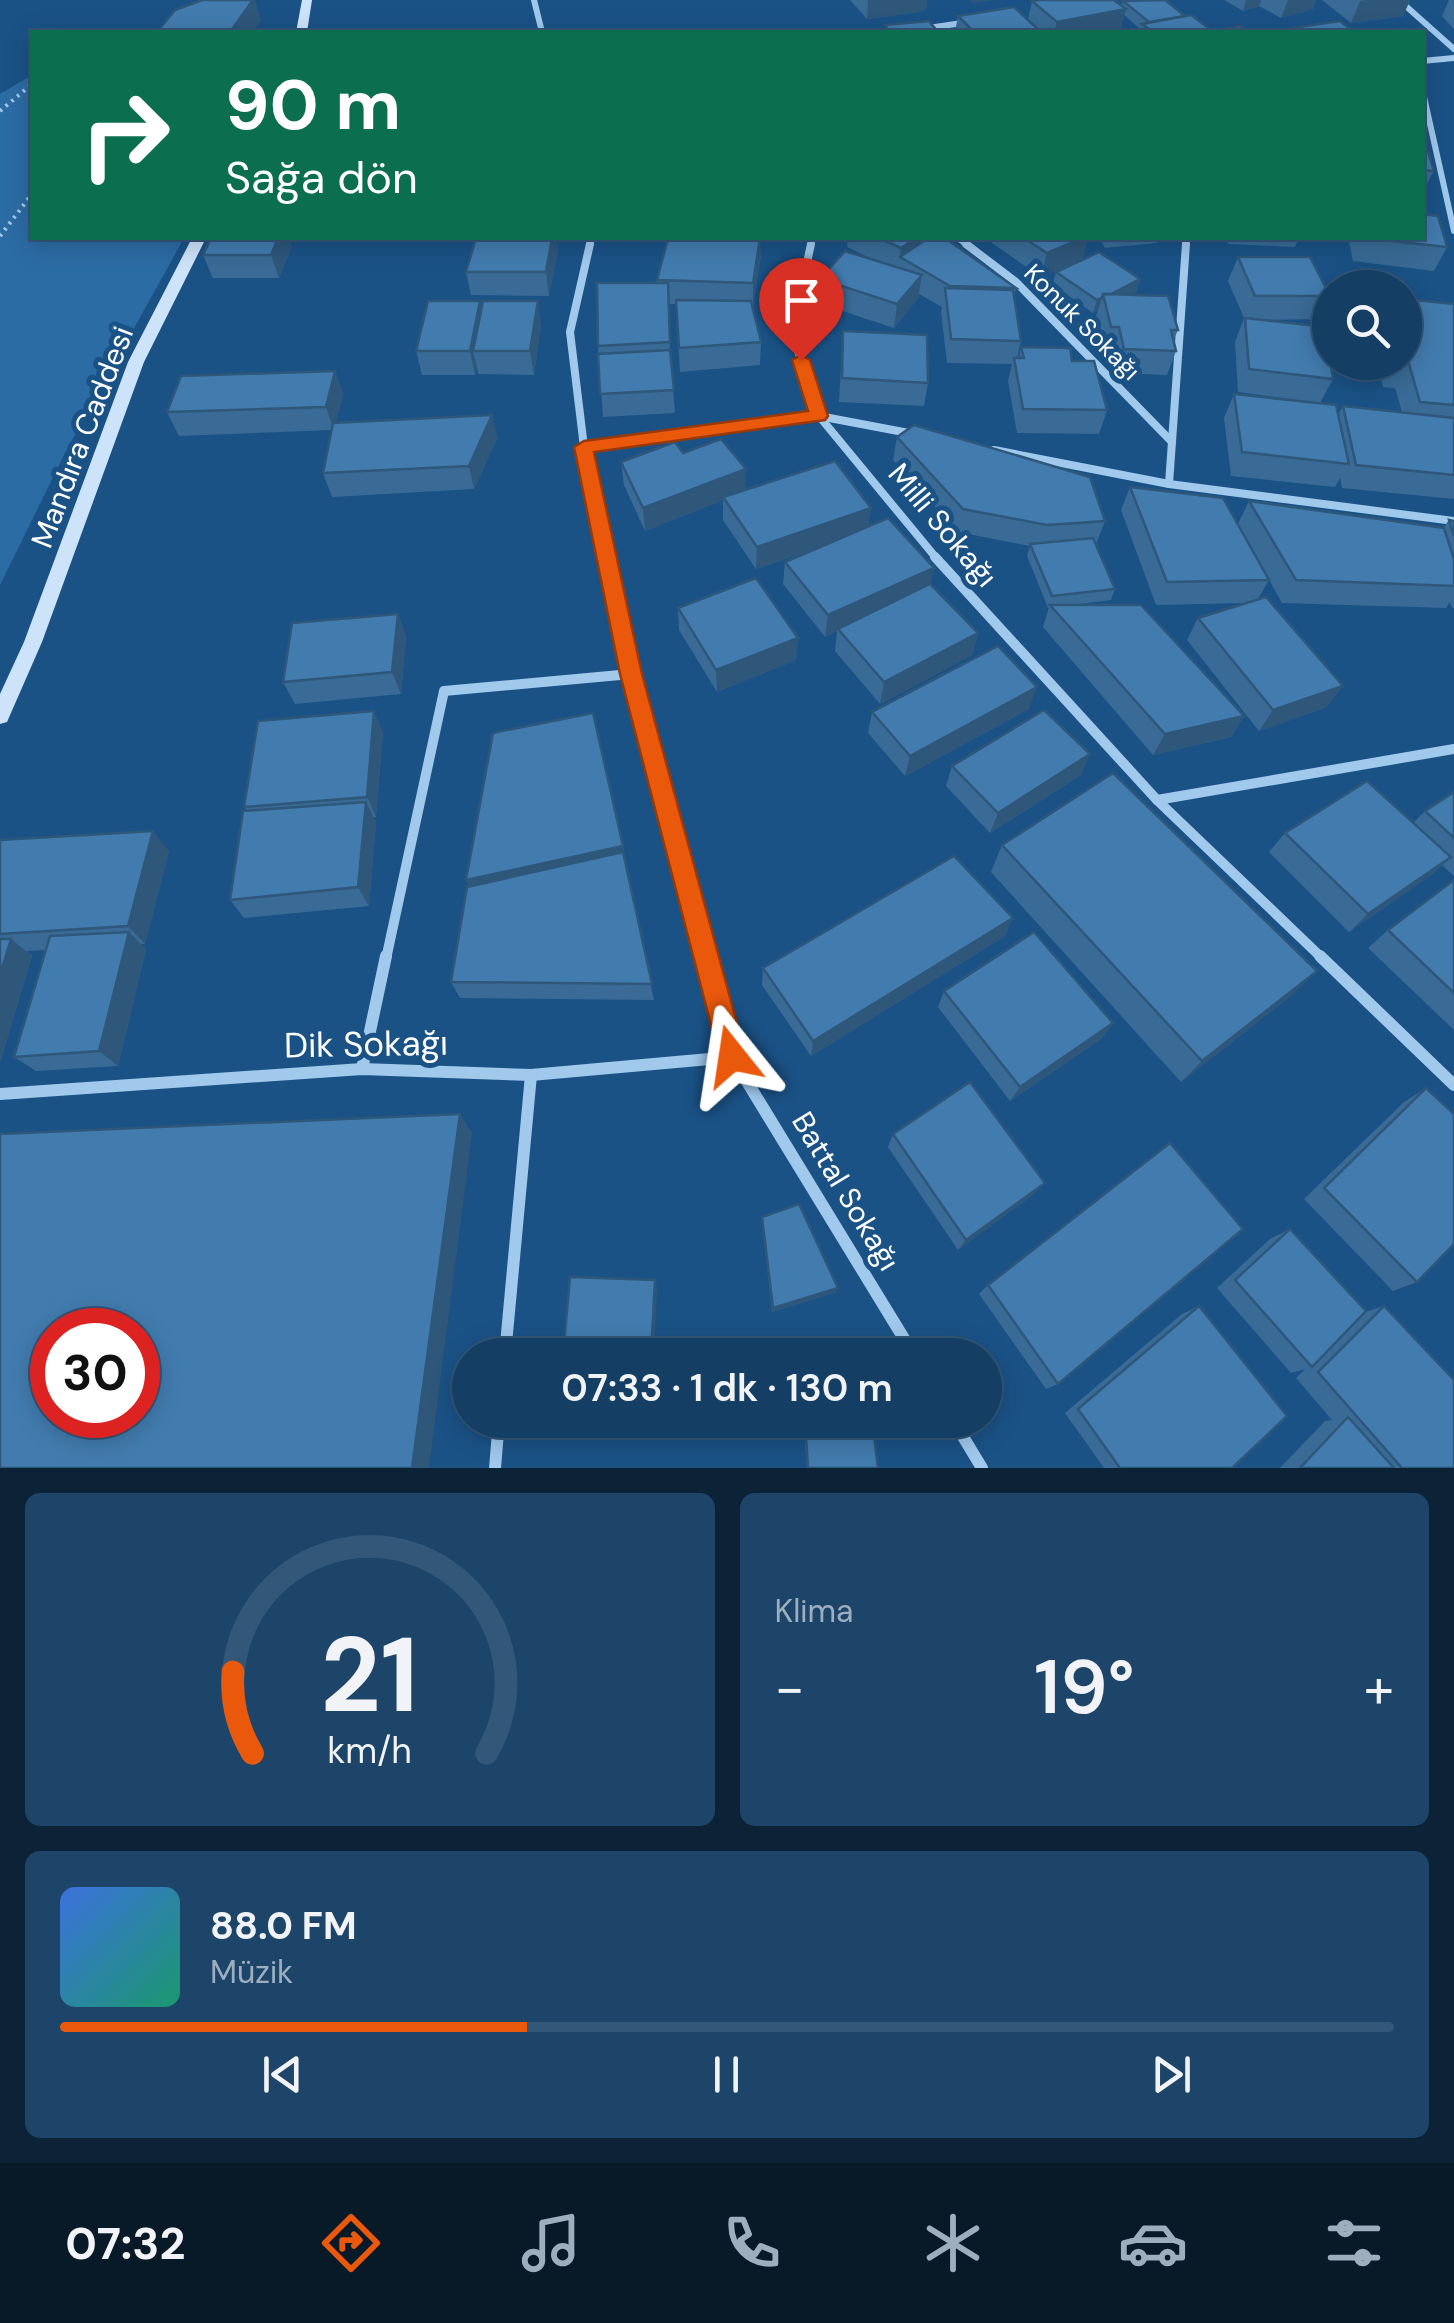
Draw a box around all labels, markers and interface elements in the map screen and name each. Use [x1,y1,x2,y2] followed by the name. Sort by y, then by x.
[225,60,401,151] text: 90 m
[60,70,190,200] icon: right
[225,148,418,207] text: Sağa dön
[1017,257,1147,387] street label: Konuk Sokağı
[759,258,844,361] pin
[1312,270,1422,380] map controls
[1312,270,1422,380] button: search
[774,273,829,328] icon: arrive
[22,321,142,553] street label: Mandıra Caddesi
[880,455,1006,595] street label: Milli Sokağı
[680,1004,784,1108] position arrow
[284,1020,448,1068] street label: Dik Sokağı
[783,1104,909,1278] street label: Battal Sokağı
[30,1308,160,1438] speed limit sign: 30
[561,1363,893,1413] text: 07:33 · 1 dk · 130 m
[775,1590,853,1632] text: Klima
[321,1608,419,1743] text: 21
[1034,1639,1134,1736] text: 19°
[775,1652,805,1724] text: −
[1364,1652,1394,1724] text: +
[328,1728,412,1774] text: km/h
[210,1901,357,1951] text: 88.0 FM
[210,1951,293,1993] text: Müzik
[255,2047,310,2102] icon: previous
[699,2047,754,2102] icon: pause
[1144,2047,1199,2102] icon: next
[316,2208,386,2278] icon: directions
[516,2208,586,2278] icon: music
[717,2208,787,2278] icon: phone
[918,2208,988,2278] icon: climate
[1118,2208,1188,2278] icon: car
[1319,2208,1389,2278] icon: filters
[65,2214,185,2273] text: 07:32

